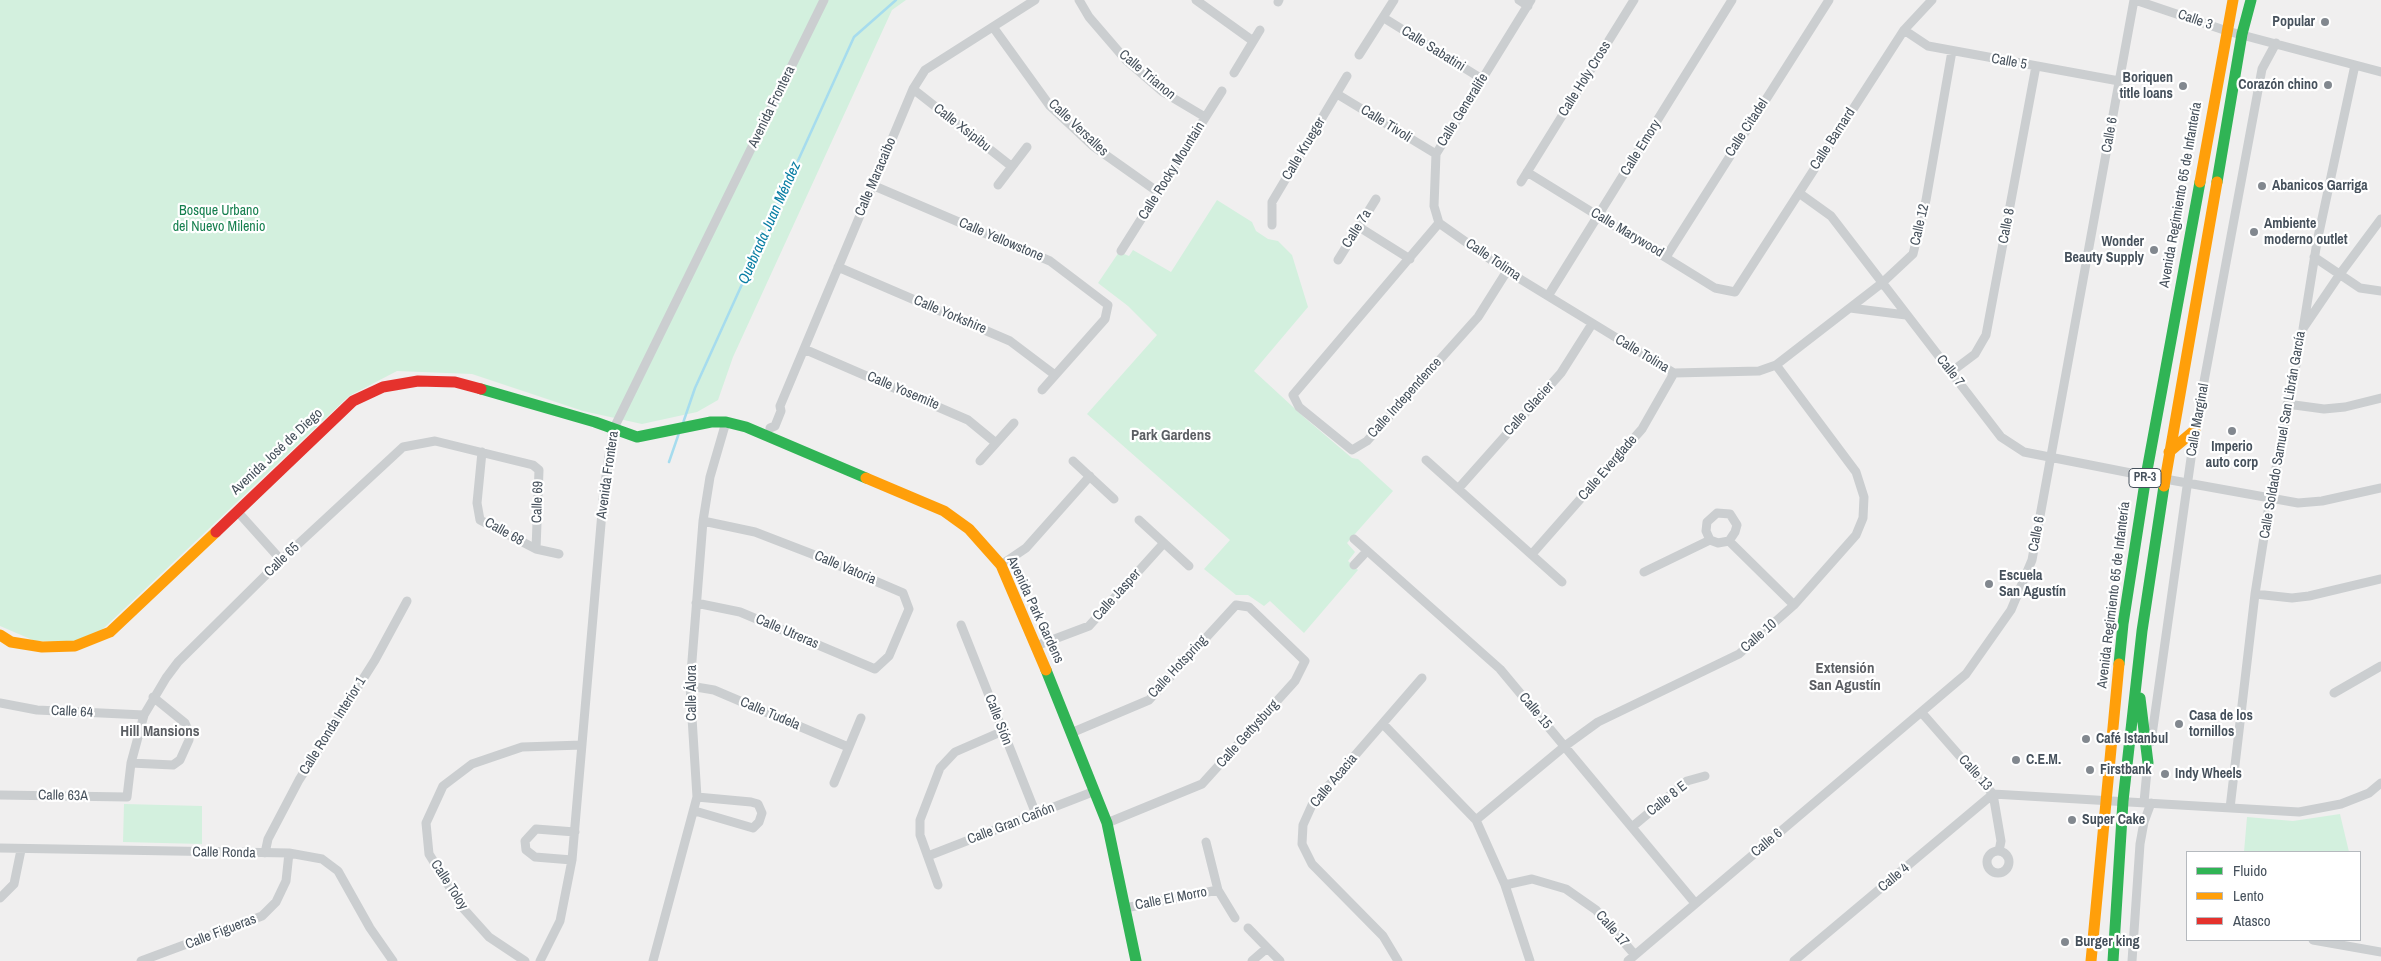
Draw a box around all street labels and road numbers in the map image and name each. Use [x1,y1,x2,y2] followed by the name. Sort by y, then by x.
[2175,6,2215,34] street label: Calle 3
[1398,23,1468,75] street label: Calle Sabatini
[1555,38,1615,120] street label: Calle Holy Cross
[1115,47,1179,103] street label: Calle Trianon
[1990,51,2028,73] street label: Calle 5
[745,64,799,150] street label: Avenida Frontera
[1434,70,1492,150] street label: Calle Generalife
[1045,96,1111,160] street label: Calle Versalles
[1722,96,1772,160] street label: Calle Citadel
[930,100,994,156] street label: Calle Xsipibu
[2156,101,2206,289] street label: Avenida Regimiento 65 de Infantería
[1357,102,1415,146] street label: Calle Tivoli
[1807,105,1859,173] street label: Calle Barnard
[1279,115,1329,183] street label: Calle Krueger
[2099,116,2121,154] street label: Calle 6
[1617,117,1665,179] street label: Calle Emory
[1135,119,1209,223] street label: Calle Rocky Mountain
[852,135,900,219] street label: Calle Maracaibo
[1907,203,1933,247] street label: Calle 12
[1587,205,1667,261] street label: Calle Marywood
[1339,207,1375,251] street label: Calle 7a
[1995,207,2019,245] street label: Calle 8
[956,215,1046,265] street label: Calle Yellowstone
[1462,235,1524,285] street label: Calle Tolima
[911,292,989,338] street label: Calle Yorkshire
[2256,330,2310,540] street label: Calle Soldado Samuel San Librán García
[1612,331,1672,377] street label: Calle Tolina
[1932,352,1968,390] street label: Calle 7
[1365,354,1445,442] street label: Calle Independence
[864,368,942,414] street label: Calle Yosemite
[1501,379,1557,439] street label: Calle Glacier
[2183,382,2213,458] street label: Calle Marginal
[228,405,326,499] street label: Avenida José de Diego
[594,430,622,520] street label: Avenida Frontera
[1575,432,1641,504] street label: Calle Everglade
[2129,468,2161,488] road number: PR-3
[529,481,547,523] street label: Calle 69
[2094,501,2134,689] street label: Avenida Regimiento 65 de Infantería
[482,514,526,550] street label: Calle 68
[2025,515,2049,553] street label: Calle 6
[261,539,303,581] street label: Calle 65
[812,547,878,589] street label: Calle Vatoria
[1003,554,1067,666] street label: Avenida Park Gardens
[1089,566,1145,624] street label: Calle Jasper
[753,611,821,653] street label: Calle Utreras
[1738,616,1780,656] street label: Calle 10
[1145,632,1211,702] street label: Calle Hotspring
[684,665,700,721] street label: Calle Álora
[296,674,370,778] street label: Calle Ronda Interior 1
[1515,689,1555,733] street label: Calle 15
[981,692,1015,748] street label: Calle Sión
[738,694,802,734] street label: Calle Tudela
[1213,697,1283,771] street label: Calle Gettysburg
[51,703,93,721] street label: Calle 64
[1307,751,1361,811] street label: Calle Acacia
[1955,752,1995,794] street label: Calle 13
[1643,778,1691,820] street label: Calle 8 E
[38,787,88,805] street label: Calle 63A
[965,800,1057,848] street label: Calle Gran Cañón
[1748,825,1786,861] street label: Calle 6
[192,844,256,862] street label: Calle Ronda
[427,857,471,913] street label: Calle Toloy
[1875,860,1913,896] street label: Calle 4
[1134,884,1208,914] street label: Calle El Morro
[1592,908,1632,950] street label: Calle 17
[183,911,259,953] street label: Calle Figueras

